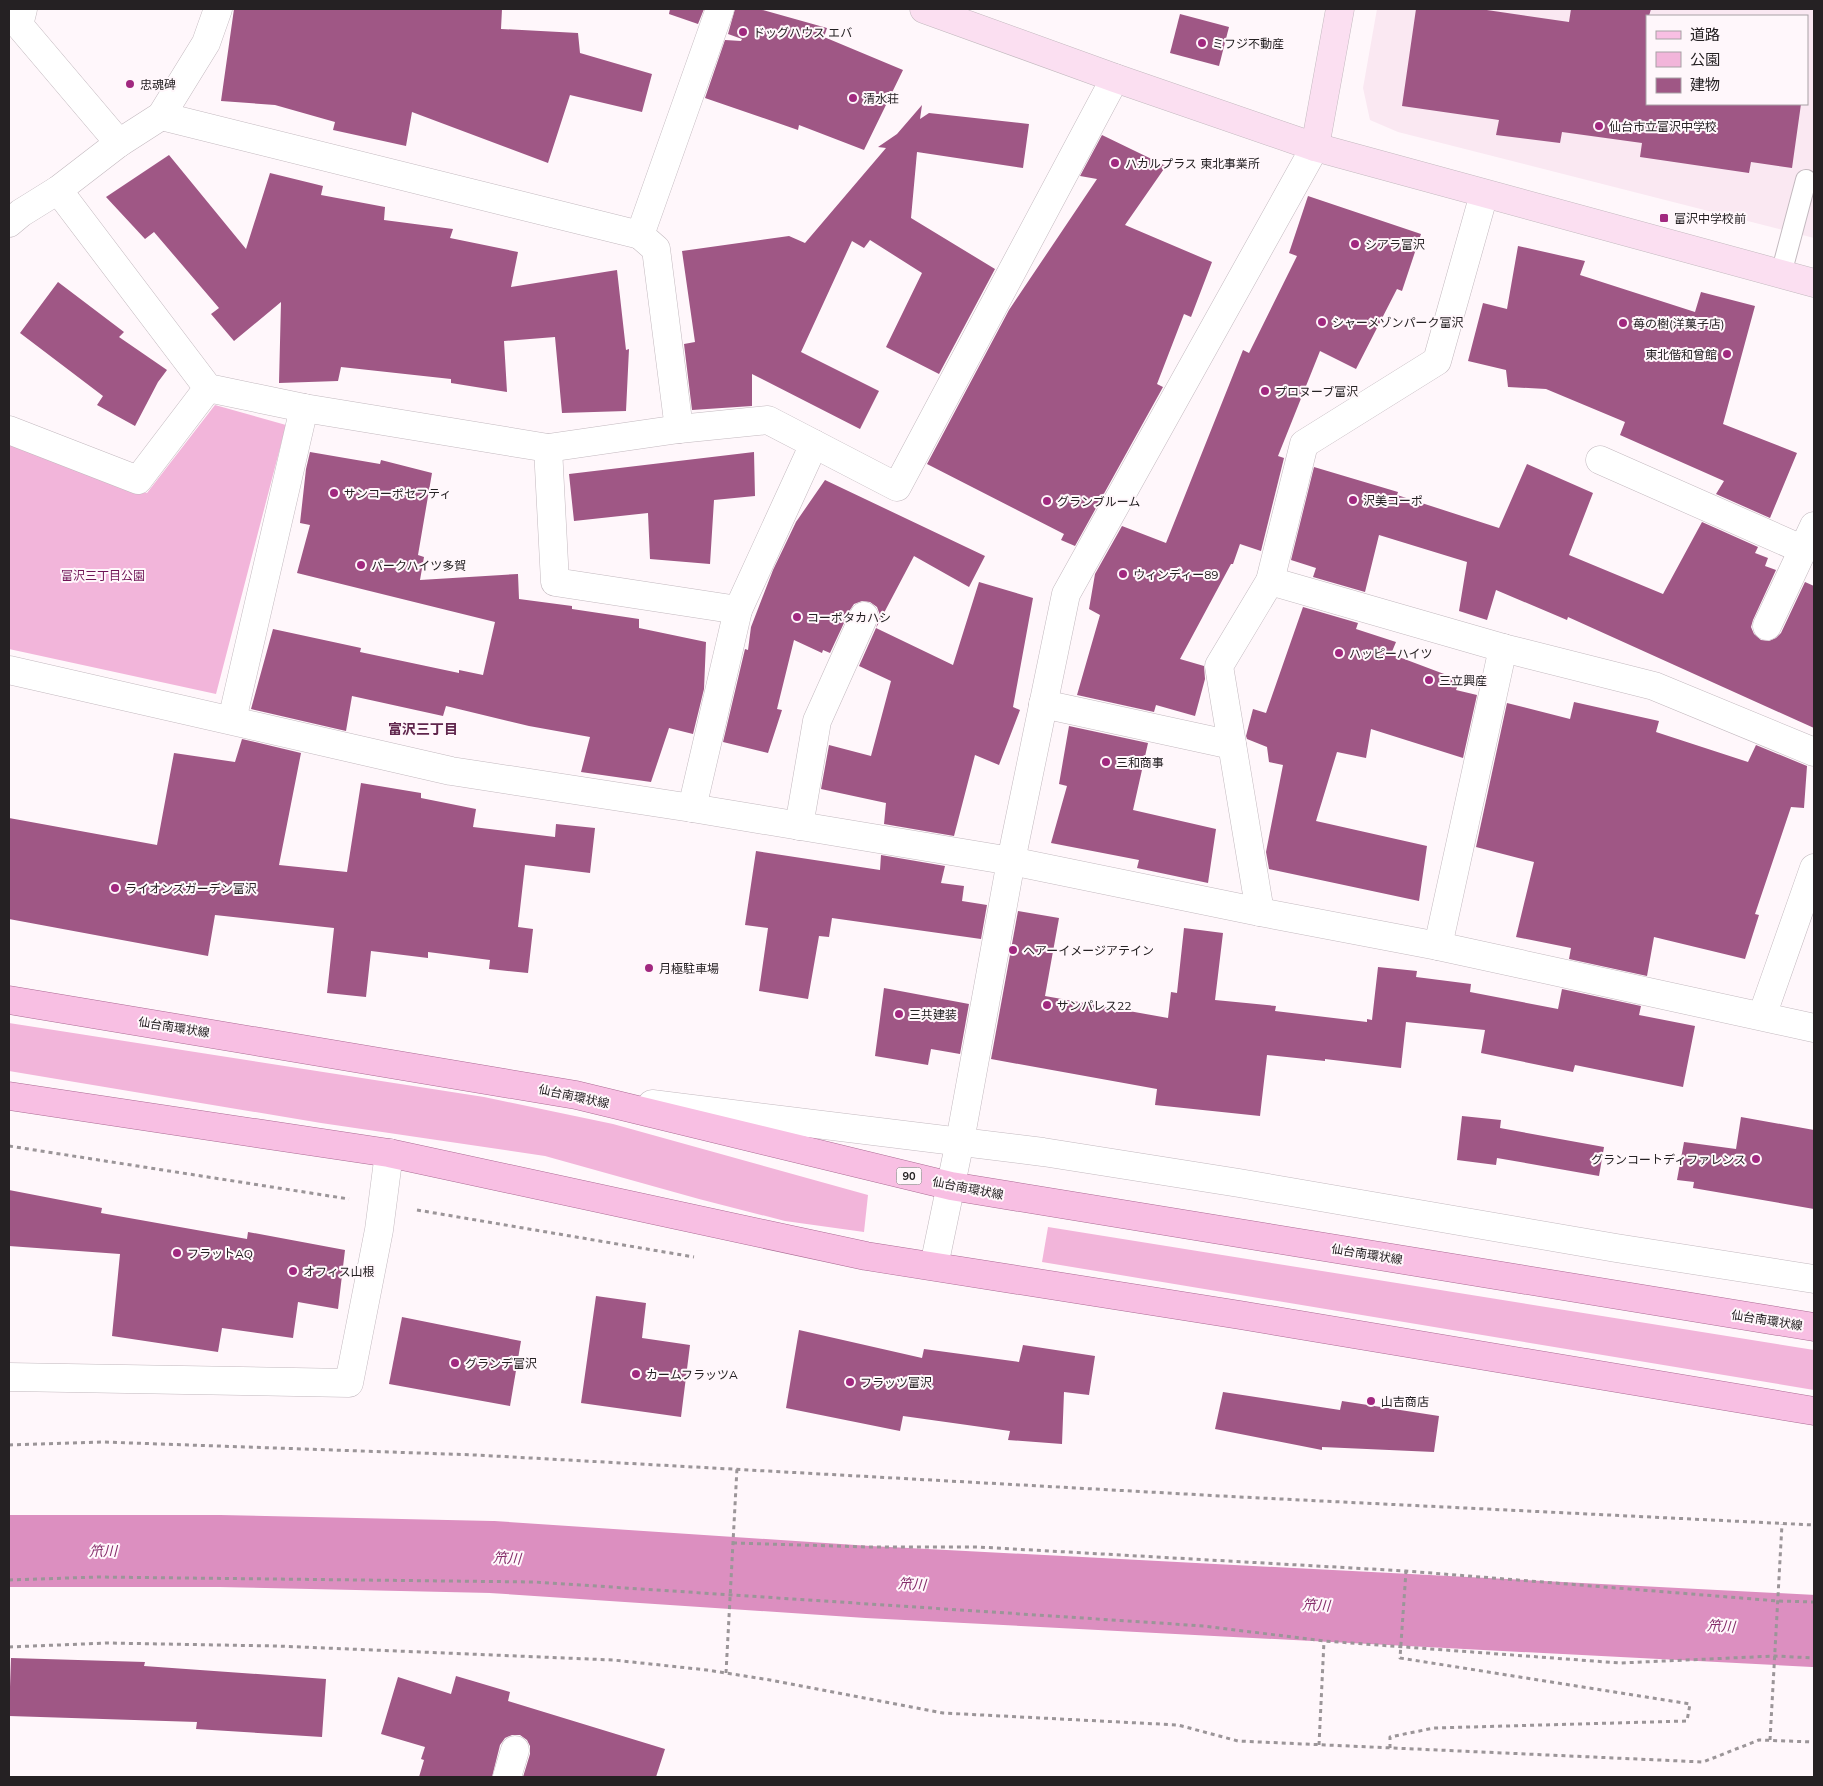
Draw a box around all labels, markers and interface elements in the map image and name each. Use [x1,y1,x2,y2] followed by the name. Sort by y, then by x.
[1646,15,1808,105] legend
[753,25,852,40] place label: ドッグハウス エバ
[1690,25,1720,44] text: 道路
[737,26,749,38] marker: ドッグハウス エバ
[1212,36,1284,51] place label: ミフジ不動産
[1196,37,1208,49] marker: ミフジ不動産
[1690,50,1720,69] text: 公園
[1690,75,1720,94] text: 建物
[140,77,176,92] place label: 忠魂碑
[124,78,136,90] marker: 忠魂碑
[863,91,899,106] place label: 清水荘
[847,92,859,104] marker: 清水荘
[1609,119,1717,134] place label: 仙台市立富沢中学校
[1593,120,1605,132] marker: 仙台市立富沢中学校
[1125,156,1260,171] place label: ハカルプラス 東北事業所
[1109,157,1121,169] marker: ハカルプラス 東北事業所
[1674,211,1746,226] place label: 富沢中学校前
[1658,212,1670,224] marker: 富沢中学校前
[1365,237,1425,252] place label: シアラ富沢
[1349,238,1361,250] marker: シアラ富沢
[1332,315,1464,330] place label: シャーメゾンパーク富沢
[1316,316,1328,328] marker: シャーメゾンパーク富沢
[1633,316,1725,331] place label: 苺の樹(洋菓子店)
[1617,317,1629,329] marker: 苺の樹(洋菓子店)
[1645,347,1717,362] place label: 東北偕和曾館
[1721,348,1733,360] marker: 東北偕和曾館
[1275,384,1358,399] place label: プロヌーブ富沢
[1259,385,1271,397] marker: プロヌーブ富沢
[344,486,451,501] place label: サンコーポセフティ
[328,487,340,499] marker: サンコーポセフティ
[1363,493,1423,508] place label: 沢美コーポ
[1057,494,1140,509] place label: グランブルーム
[1347,494,1359,506] marker: 沢美コーポ
[1041,495,1053,507] marker: グランブルーム
[371,558,466,573] place label: パークハイツ多賀
[355,559,367,571] marker: パークハイツ多賀
[1133,567,1219,582] place label: ウィンディー89
[61,568,145,583] park label: 富沢三丁目公園
[1117,568,1129,580] marker: ウィンディー89
[807,610,891,625] place label: コーポタカハシ
[791,611,803,623] marker: コーポタカハシ
[1349,646,1433,661] place label: ハッピーハイツ
[1333,647,1345,659] marker: ハッピーハイツ
[1439,673,1487,688] place label: 三立興産
[1423,674,1435,686] marker: 三立興産
[388,720,458,738] district label: 富沢三丁目
[1116,755,1164,770] place label: 三和商事
[1100,756,1112,768] marker: 三和商事
[125,881,257,896] place label: ライオンズガーデン富沢
[109,882,121,894] marker: ライオンズガーデン富沢
[1023,943,1154,958] place label: ヘアーイメージアテイン
[1007,944,1019,956] marker: ヘアーイメージアテイン
[659,961,719,976] place label: 月極駐車場
[643,962,655,974] marker: 月極駐車場
[1057,998,1131,1013] place label: サンパレス22
[1041,999,1053,1011] marker: サンパレス22
[909,1007,957,1022] place label: 三共建装
[893,1008,905,1020] marker: 三共建装
[137,1014,211,1040] street label: 仙台南環状線
[537,1081,611,1111] street label: 仙台南環状線
[1591,1152,1746,1167] place label: グランコートディファレンス
[1750,1153,1762,1165] marker: グランコートディファレンス
[896,1168,922,1184] road number: 90
[931,1174,1005,1202] street label: 仙台南環状線
[1330,1241,1404,1267] street label: 仙台南環状線
[187,1246,253,1261] place label: フラットAQ
[171,1247,183,1259] marker: フラットAQ
[303,1264,375,1279] place label: オフィス山根
[287,1265,299,1277] marker: オフィス山根
[1730,1307,1804,1333] street label: 仙台南環状線
[465,1356,537,1371] place label: グランデ富沢
[449,1357,461,1369] marker: グランデ富沢
[646,1367,738,1382] place label: カームフラッツA
[630,1368,642,1380] marker: カームフラッツA
[860,1375,932,1390] place label: フラッツ富沢
[844,1376,856,1388] marker: フラッツ富沢
[1381,1394,1429,1409] place label: 山吉商店
[1365,1395,1377,1407] marker: 山吉商店
[89,1542,119,1560] water label: 笊川
[493,1548,523,1568] water label: 笊川
[898,1574,928,1594] water label: 笊川
[1302,1595,1332,1615] water label: 笊川
[1707,1616,1737,1636] water label: 笊川

